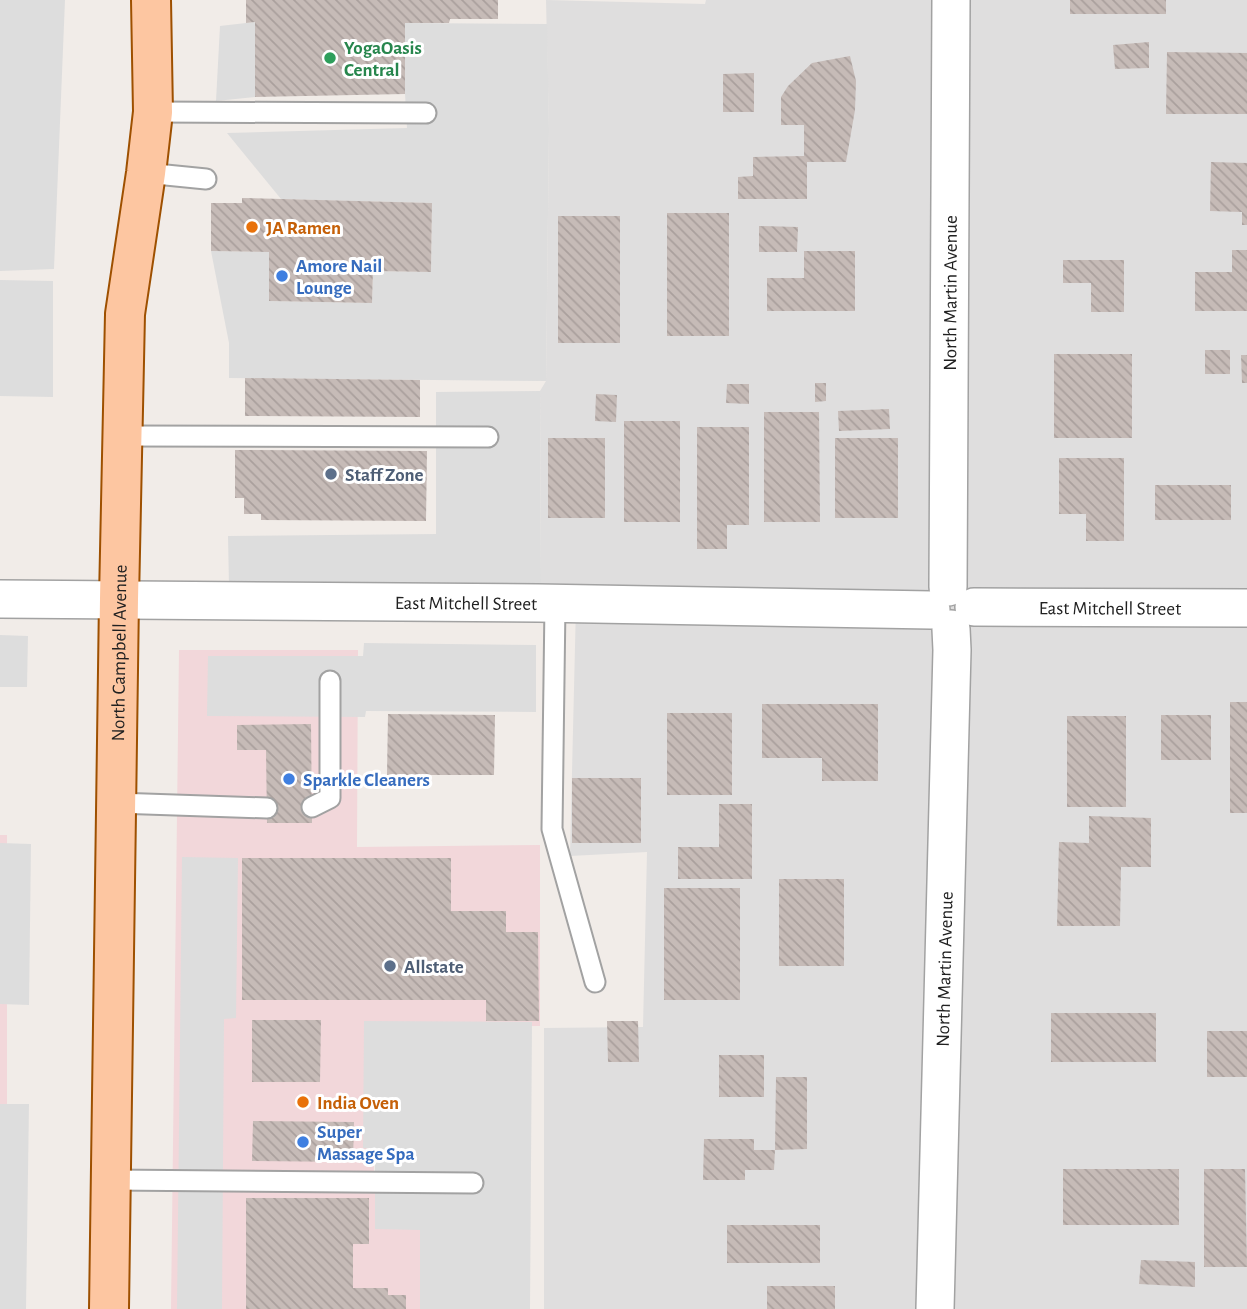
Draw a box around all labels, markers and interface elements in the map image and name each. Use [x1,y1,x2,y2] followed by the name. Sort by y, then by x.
[344,39,422,80] place label: YogaOasis Central
[322,50,338,66] marker: YogaOasis Central
[941,215,961,371] street label: North Martin Avenue
[244,219,260,235] marker: JA Ramen
[266,219,341,238] place label: JA Ramen
[296,257,382,298] place label: Amore Nail Lounge
[274,268,290,284] marker: Amore Nail Lounge
[323,466,339,482] marker: Staff Zone
[345,466,424,485] place label: Staff Zone
[109,564,131,742] street label: North Campbell Avenue
[395,594,537,614] street label: East Mitchell Street
[1039,599,1181,619] street label: East Mitchell Street
[281,771,297,787] marker: Sparkle Cleaners
[303,771,430,790] place label: Sparkle Cleaners
[934,891,957,1047] street label: North Martin Avenue
[382,958,398,974] marker: Allstate
[404,958,464,977] place label: Allstate
[295,1094,311,1110] marker: India Oven
[317,1094,399,1113] place label: India Oven
[317,1123,415,1164] place label: Super Massage Spa
[295,1134,311,1150] marker: Super Massage Spa

